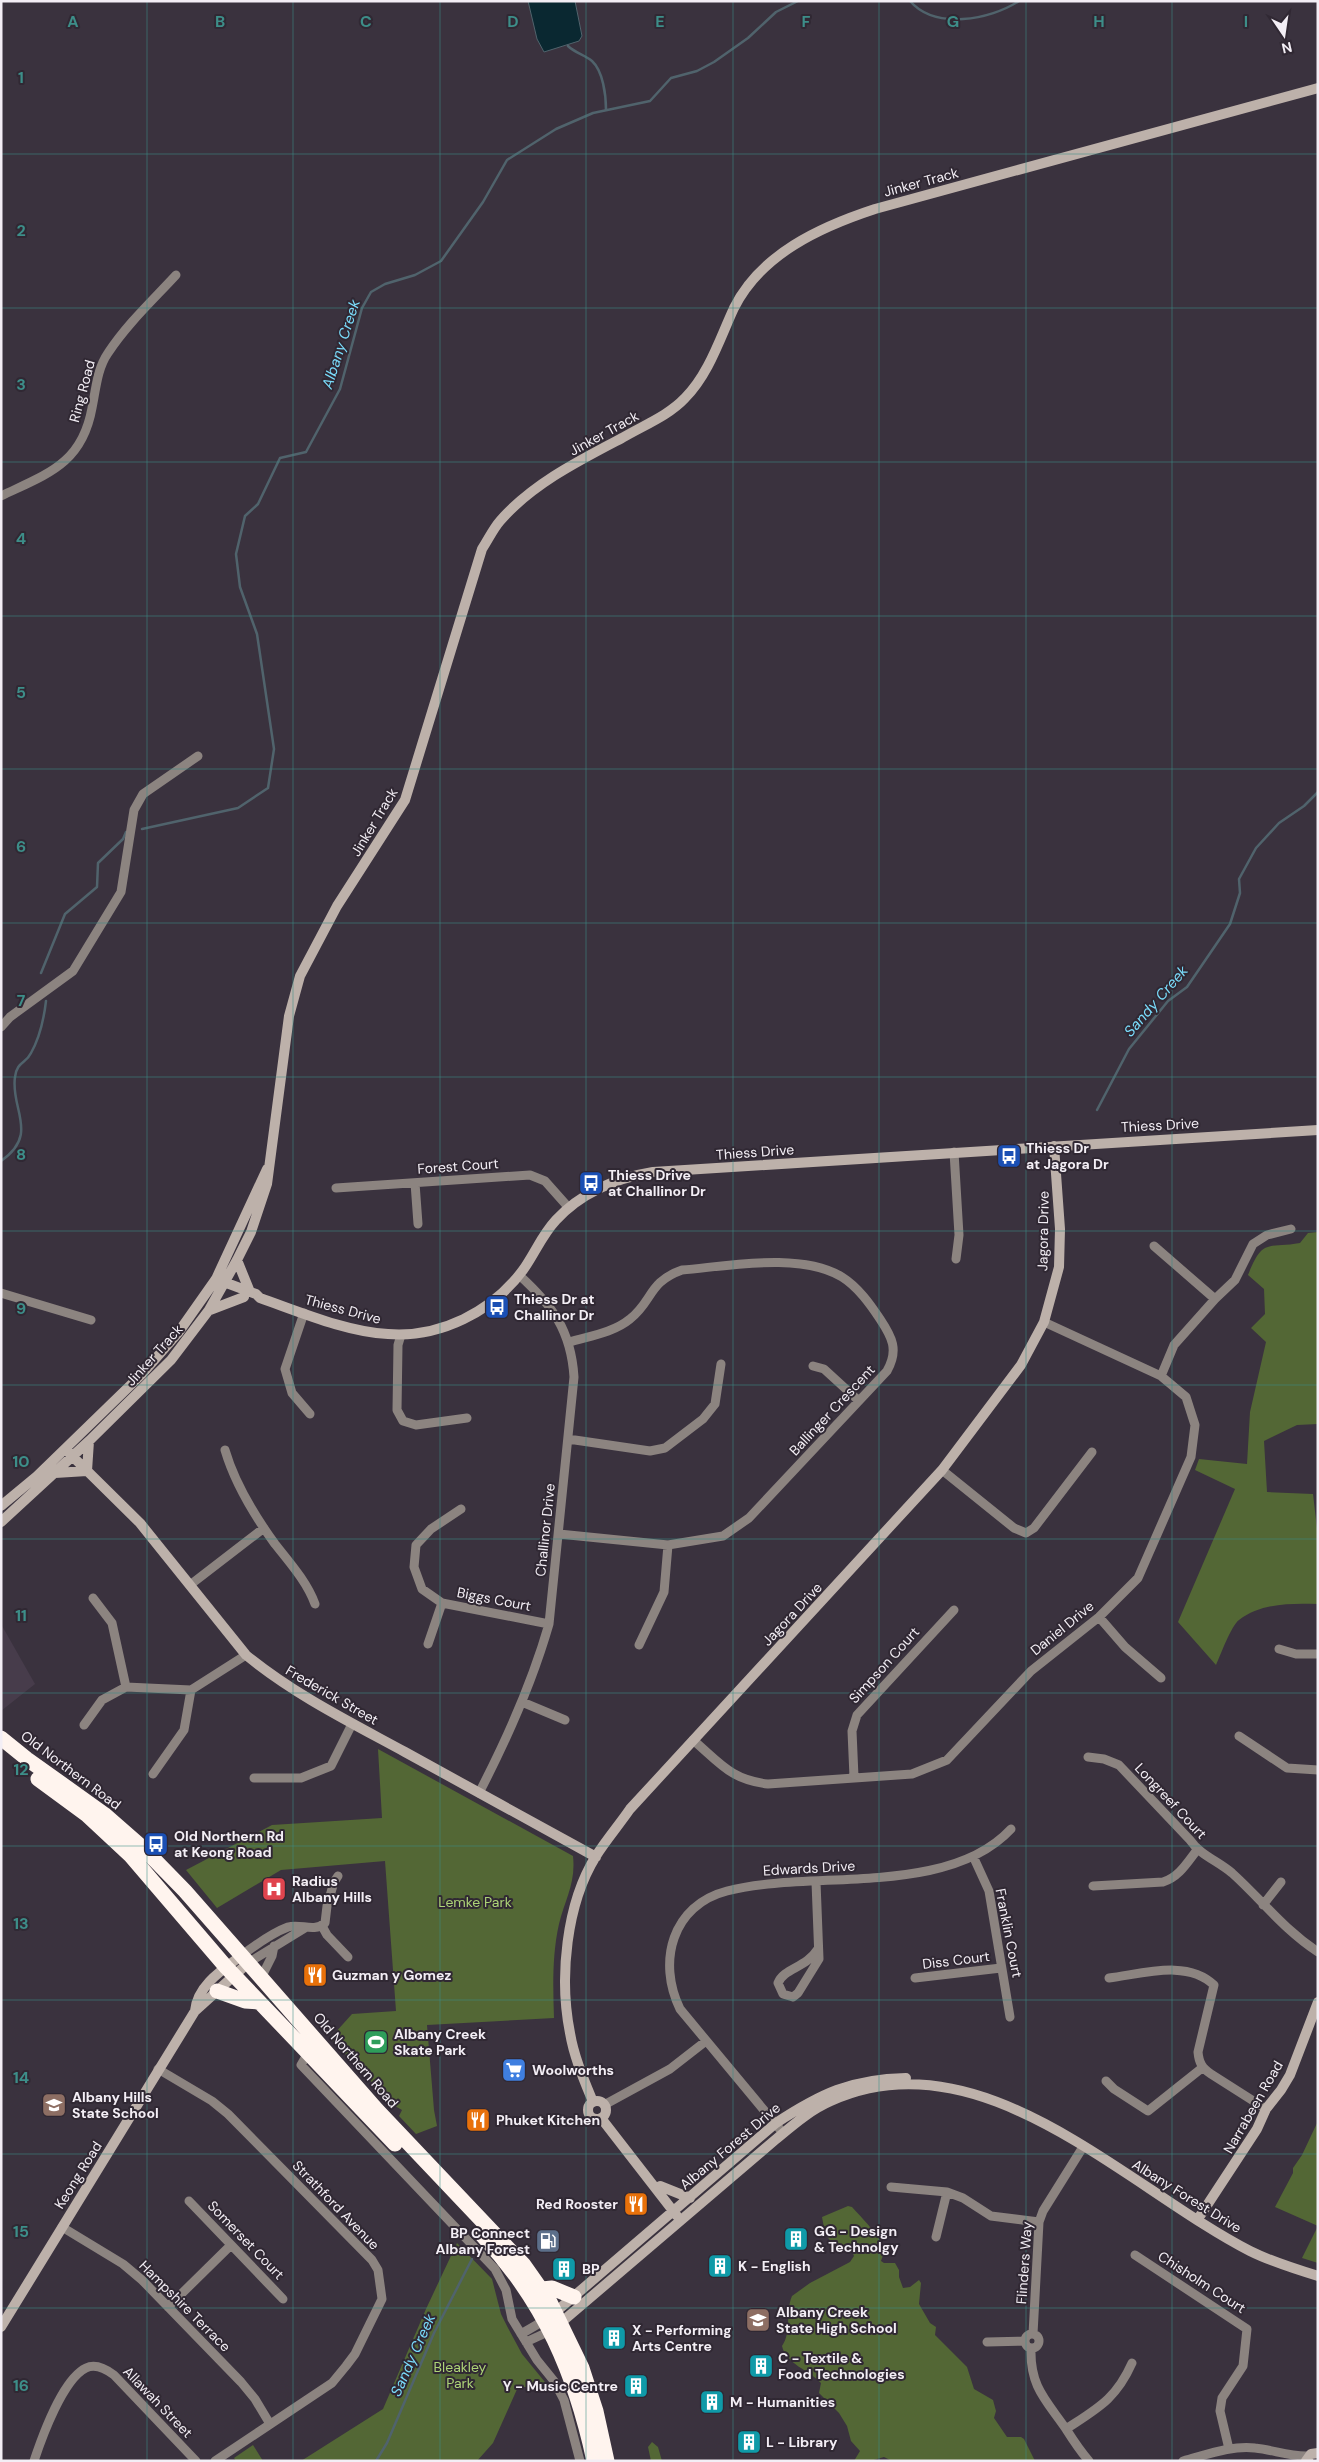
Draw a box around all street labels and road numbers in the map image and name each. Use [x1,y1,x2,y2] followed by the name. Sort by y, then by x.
[882,163,960,201] street label: Jinker Track
[65,358,99,424] street label: Ring Road
[566,407,642,459] street label: Jinker Track
[347,784,401,860] street label: Jinker Track
[1121,1114,1200,1136] street label: Thiess Drive
[715,1140,795,1164] street label: Thiess Drive
[417,1154,499,1178] street label: Forest Court
[1033,1191,1053,1271] street label: Jagora Drive
[303,1290,383,1328] street label: Thiess Drive
[122,1320,186,1390] street label: Jinker Track
[785,1361,879,1459] street label: Ballinger Crescent
[531,1482,559,1578] street label: Challinor Drive
[758,1579,826,1649] street label: Jagora Drive
[455,1583,533,1615] street label: Biggs Court
[1027,1597,1097,1659] street label: Daniel Drive
[845,1623,923,1707] street label: Simpson Court
[282,1661,382,1729] street label: Frederick Street
[17,1727,125,1813] street label: Old Northern Road
[1131,1759,1211,1843] street label: Longreef Court
[762,1857,856,1879] street label: Edwards Drive
[992,1887,1026,1979] street label: Franklin Court
[921,1947,991,1973] street label: Diss Court
[310,2009,402,2111] street label: Old Northern Road
[1219,2057,1287,2157] street label: Narrabeen Road
[676,2099,784,2193] street label: Albany Forest Drive
[50,2138,106,2212] street label: Keong Road
[1129,2155,1245,2237] street label: Albany Forest Drive
[289,2156,383,2254] street label: Strathford Avenue
[204,2197,288,2283] street label: Somerset Court
[1012,2221,1036,2305] street label: Flinders Way
[1155,2247,1249,2317] street label: Chisholm Court
[136,2257,234,2355] street label: Hampshire Terrace
[119,2362,197,2442] street label: Allawah Street

